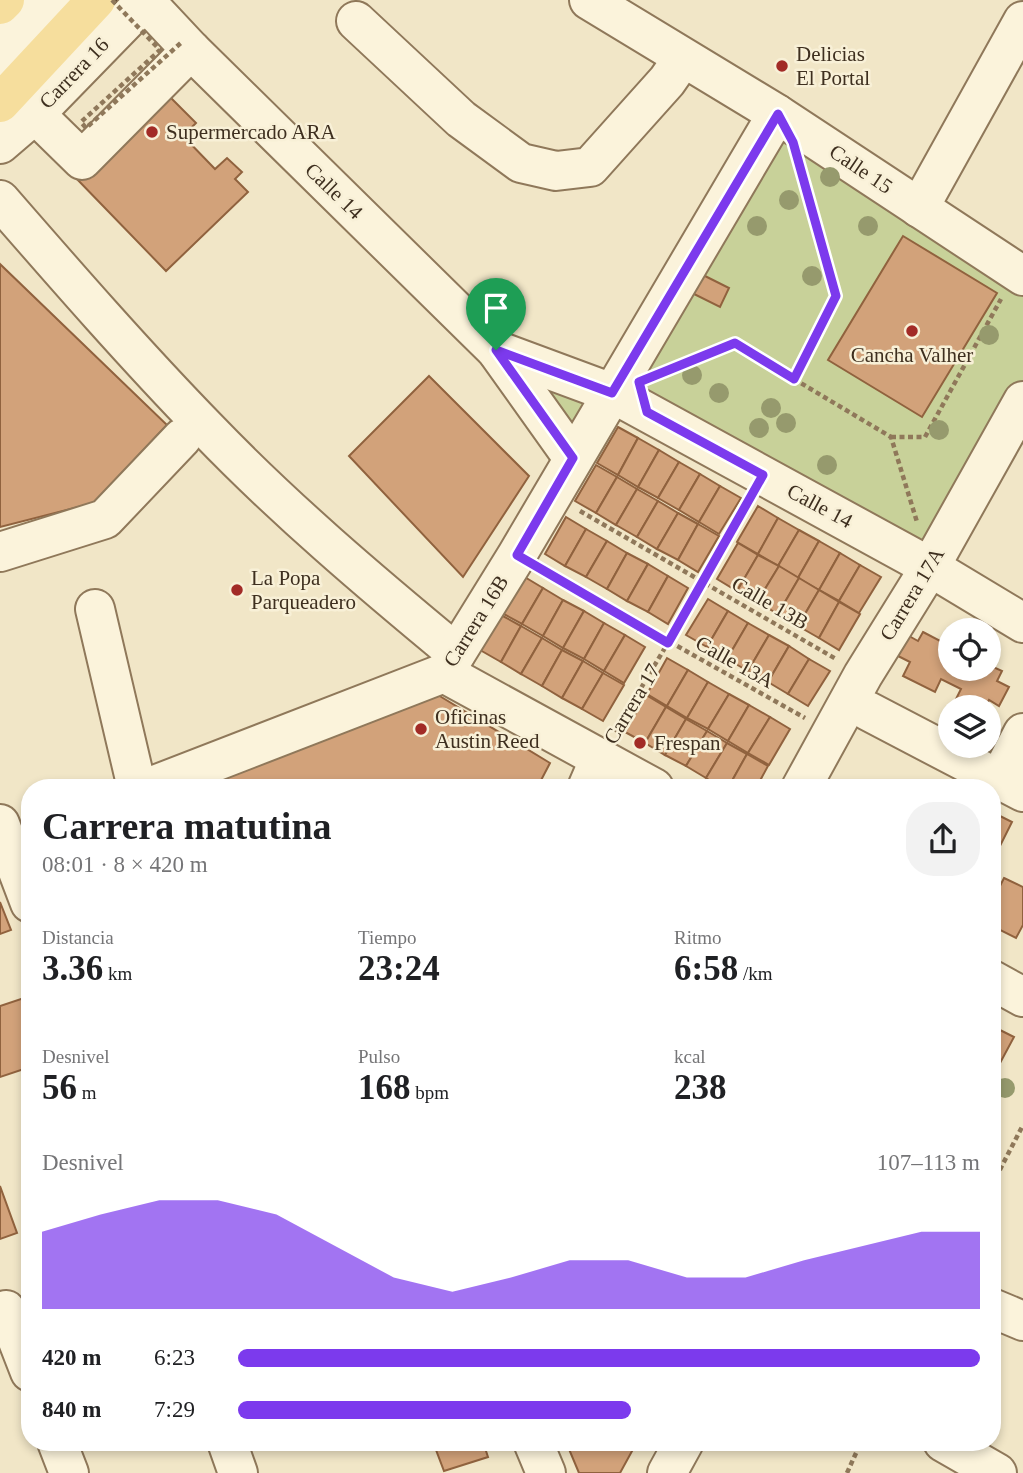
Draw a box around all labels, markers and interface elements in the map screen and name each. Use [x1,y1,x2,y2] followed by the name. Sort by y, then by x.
[34,33,114,113] street label: Carrera 16
[796,42,870,90] place label: Delicias El Portal
[774,58,790,74] marker: Delicias El Portal
[166,120,337,144] place label: Supermercado ARA
[144,124,160,140] marker: Supermercado ARA
[825,139,897,199] street label: Calle 15
[300,158,368,224] street label: Calle 14
[466,278,526,350] pin
[477,289,515,327] icon: arrive
[904,323,920,339] marker: Cancha Valher
[851,343,973,367] place label: Cancha Valher
[783,479,857,533] street label: Calle 14
[875,542,950,645] street label: Carrera 17A
[251,566,356,614] place label: La Popa Parqueadero
[438,571,514,671] street label: Carrera 16B
[727,571,813,635] street label: Calle 13B
[229,582,245,598] marker: La Popa Parqueadero
[938,618,1001,758] map controls
[938,618,1001,681] button: locate
[692,631,779,694] street label: Calle 13A
[599,660,665,748] street label: Carrera 17
[938,695,1001,758] button: layers
[435,705,540,753] place label: Oficinas Austin Reed
[413,721,429,737] marker: Oficinas Austin Reed
[654,731,721,755] place label: Frespan
[632,735,648,751] marker: Frespan
[906,802,980,876] button: share
[42,805,332,847] text: Carrera matutina
[42,852,208,877] text: 08:01 · 8 × 420 m
[42,927,114,948] text: Distancia
[358,927,416,948] text: Tiempo
[674,927,722,948] text: Ritmo
[42,949,103,988] text: 3.36
[358,949,440,988] text: 23:24
[674,949,738,988] text: 6:58
[103,963,132,984] text: km
[738,963,772,984] text: /km
[42,1046,110,1067] text: Desnivel
[358,1046,400,1067] text: Pulso
[674,1046,706,1067] text: kcal
[42,1068,77,1107] text: 56
[358,1068,411,1107] text: 168
[674,1068,727,1107] text: 238
[77,1082,97,1103] text: m
[411,1082,449,1103] text: bpm
[42,1150,124,1175] text: Desnivel
[877,1150,980,1175] text: 107–113 m
[42,1345,101,1370] text: 420 m
[154,1345,195,1370] text: 6:23
[42,1397,101,1422] text: 840 m
[154,1397,195,1422] text: 7:29

